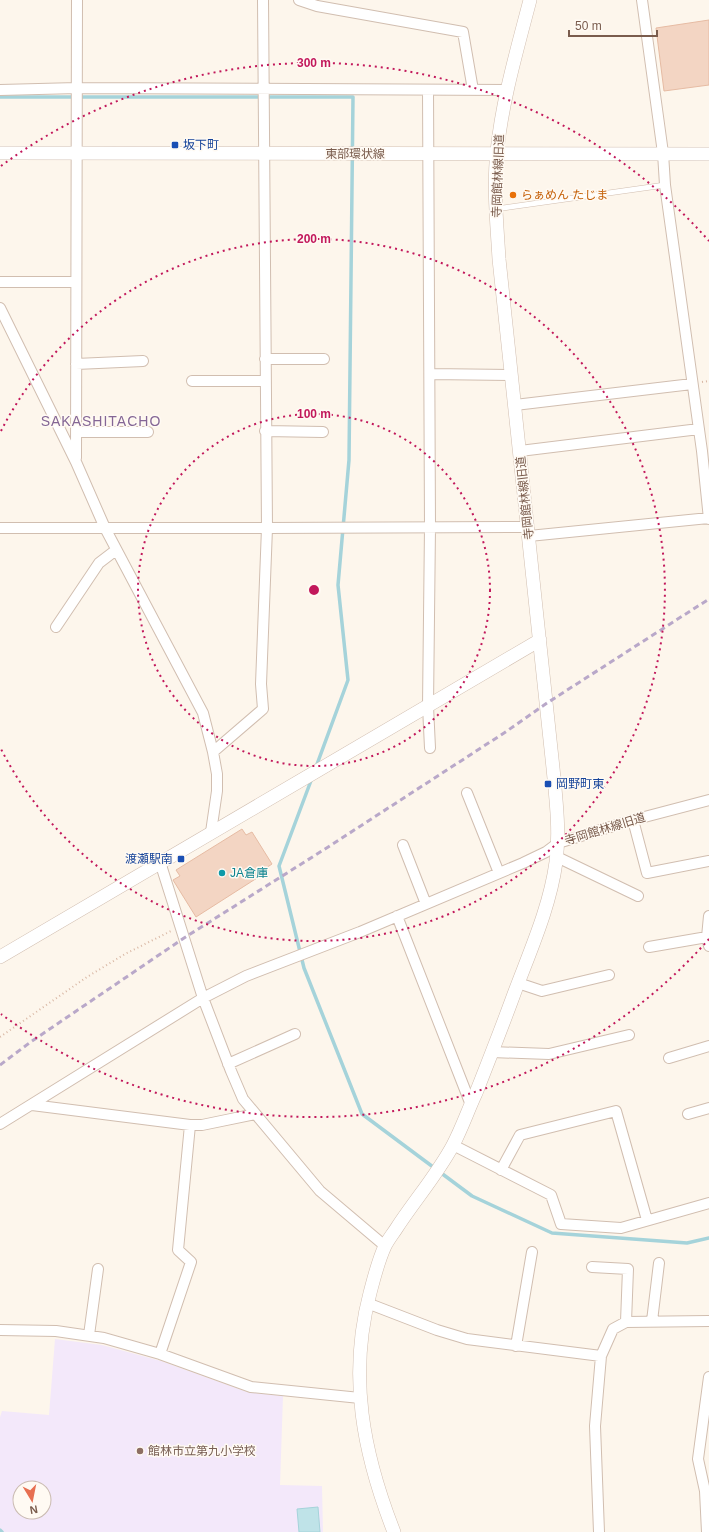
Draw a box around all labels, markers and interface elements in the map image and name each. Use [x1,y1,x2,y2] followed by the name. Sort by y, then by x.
[569,12,657,38] scale bar
[575,19,602,33] text: 50 m
[297,56,331,70] text: 300 m
[490,134,506,218] street label: 寺岡館林線旧道
[183,138,219,152] place label: 坂下町
[170,140,180,150] marker: 坂下町
[325,147,385,161] street label: 東部環状線
[521,188,608,202] place label: らぁめん たじま
[508,190,518,200] marker: らぁめん たじま
[297,232,331,246] text: 200 m
[297,407,331,421] text: 100 m
[41,413,161,429] district label: SAKASHITACHO
[514,455,536,541] street label: 寺岡館林線旧道
[307,583,321,597] centre of rings
[556,777,604,791] place label: 岡野町東
[543,779,553,789] marker: 岡野町東
[563,810,647,848] street label: 寺岡館林線旧道
[125,852,173,866] place label: 渡瀬駅南
[176,854,186,864] marker: 渡瀬駅南
[230,866,268,880] place label: JA倉庫
[217,868,227,878] marker: JA倉庫
[148,1444,256,1458] place label: 館林市立第九小学校
[135,1446,145,1456] marker: 館林市立第九小学校
[12,1480,52,1520] north arrow
[29,1503,39,1516] text: N

